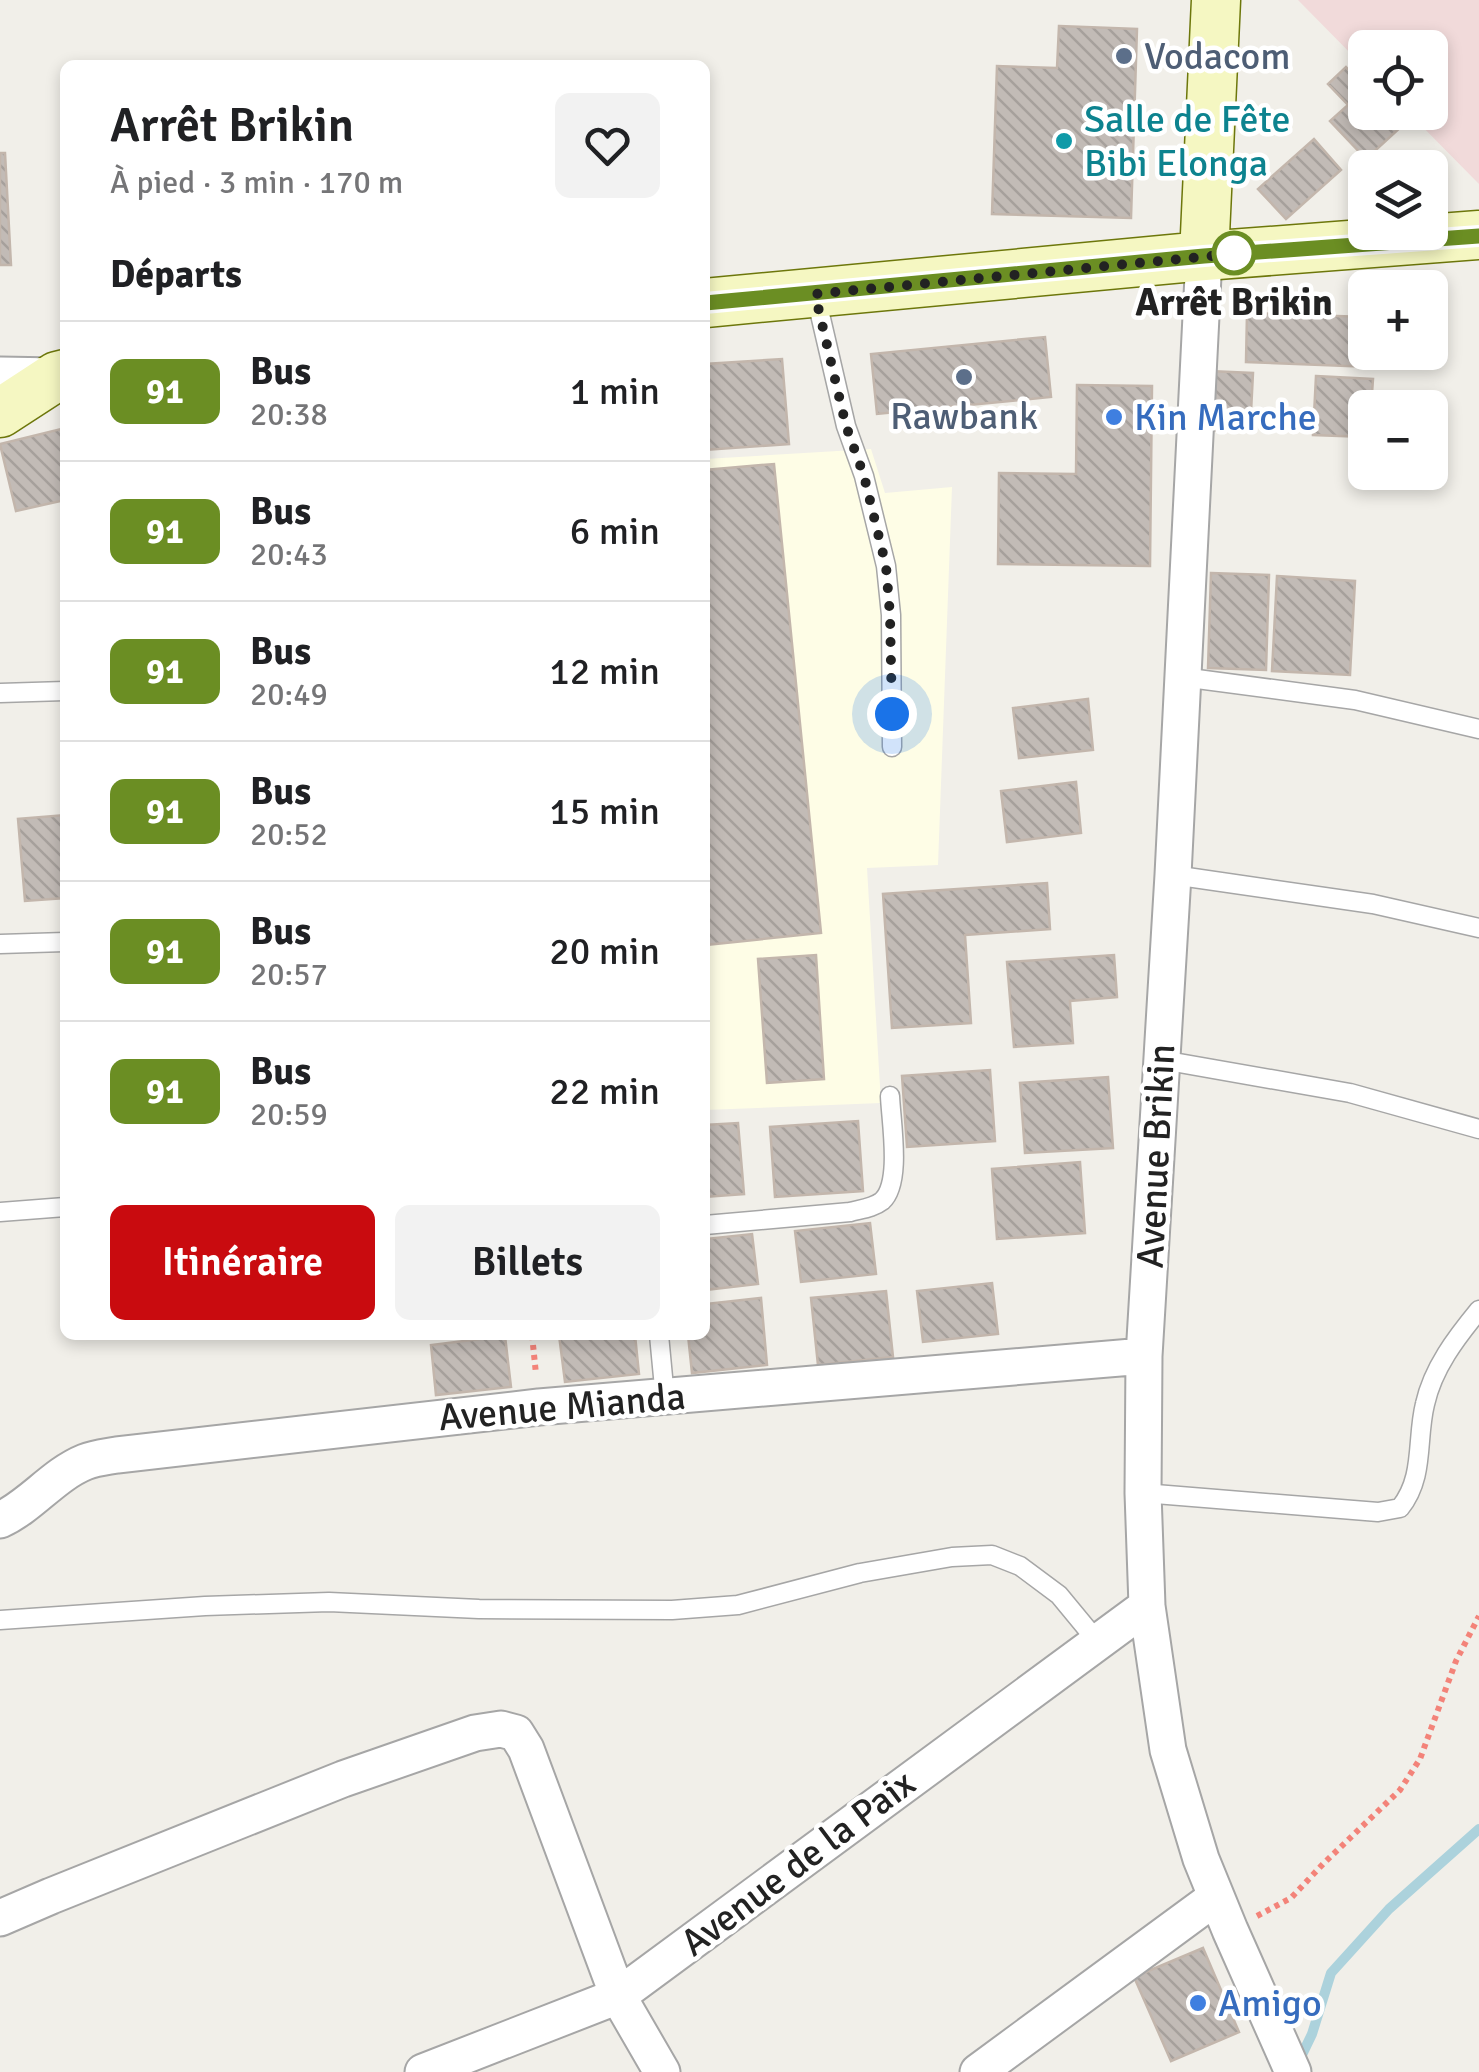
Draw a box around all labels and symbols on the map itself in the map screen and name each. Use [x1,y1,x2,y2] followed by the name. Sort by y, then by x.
[1144,33,1291,80] place label: Vodacom
[1113,45,1135,67] marker: Vodacom
[1084,96,1291,187] place label: Salle de Fête Bibi Elonga
[1053,130,1075,152] marker: Salle de Fête Bibi Elonga
[1213,232,1255,274] marker: Arrêt Brikin
[1135,279,1333,326] place label: Arrêt Brikin
[953,366,975,388] marker: Rawbank
[890,393,1038,440] place label: Rawbank
[1134,394,1317,441] place label: Kin Marche
[1103,406,1125,428] marker: Kin Marche
[867,689,917,739] your location
[1127,1043,1185,1269] street label: Avenue Brikin
[437,1373,687,1441] street label: Avenue Mianda
[672,1760,924,1966] street label: Avenue de la Paix
[1218,1980,1322,2027] place label: Amigo
[1187,1992,1209,2014] marker: Amigo

